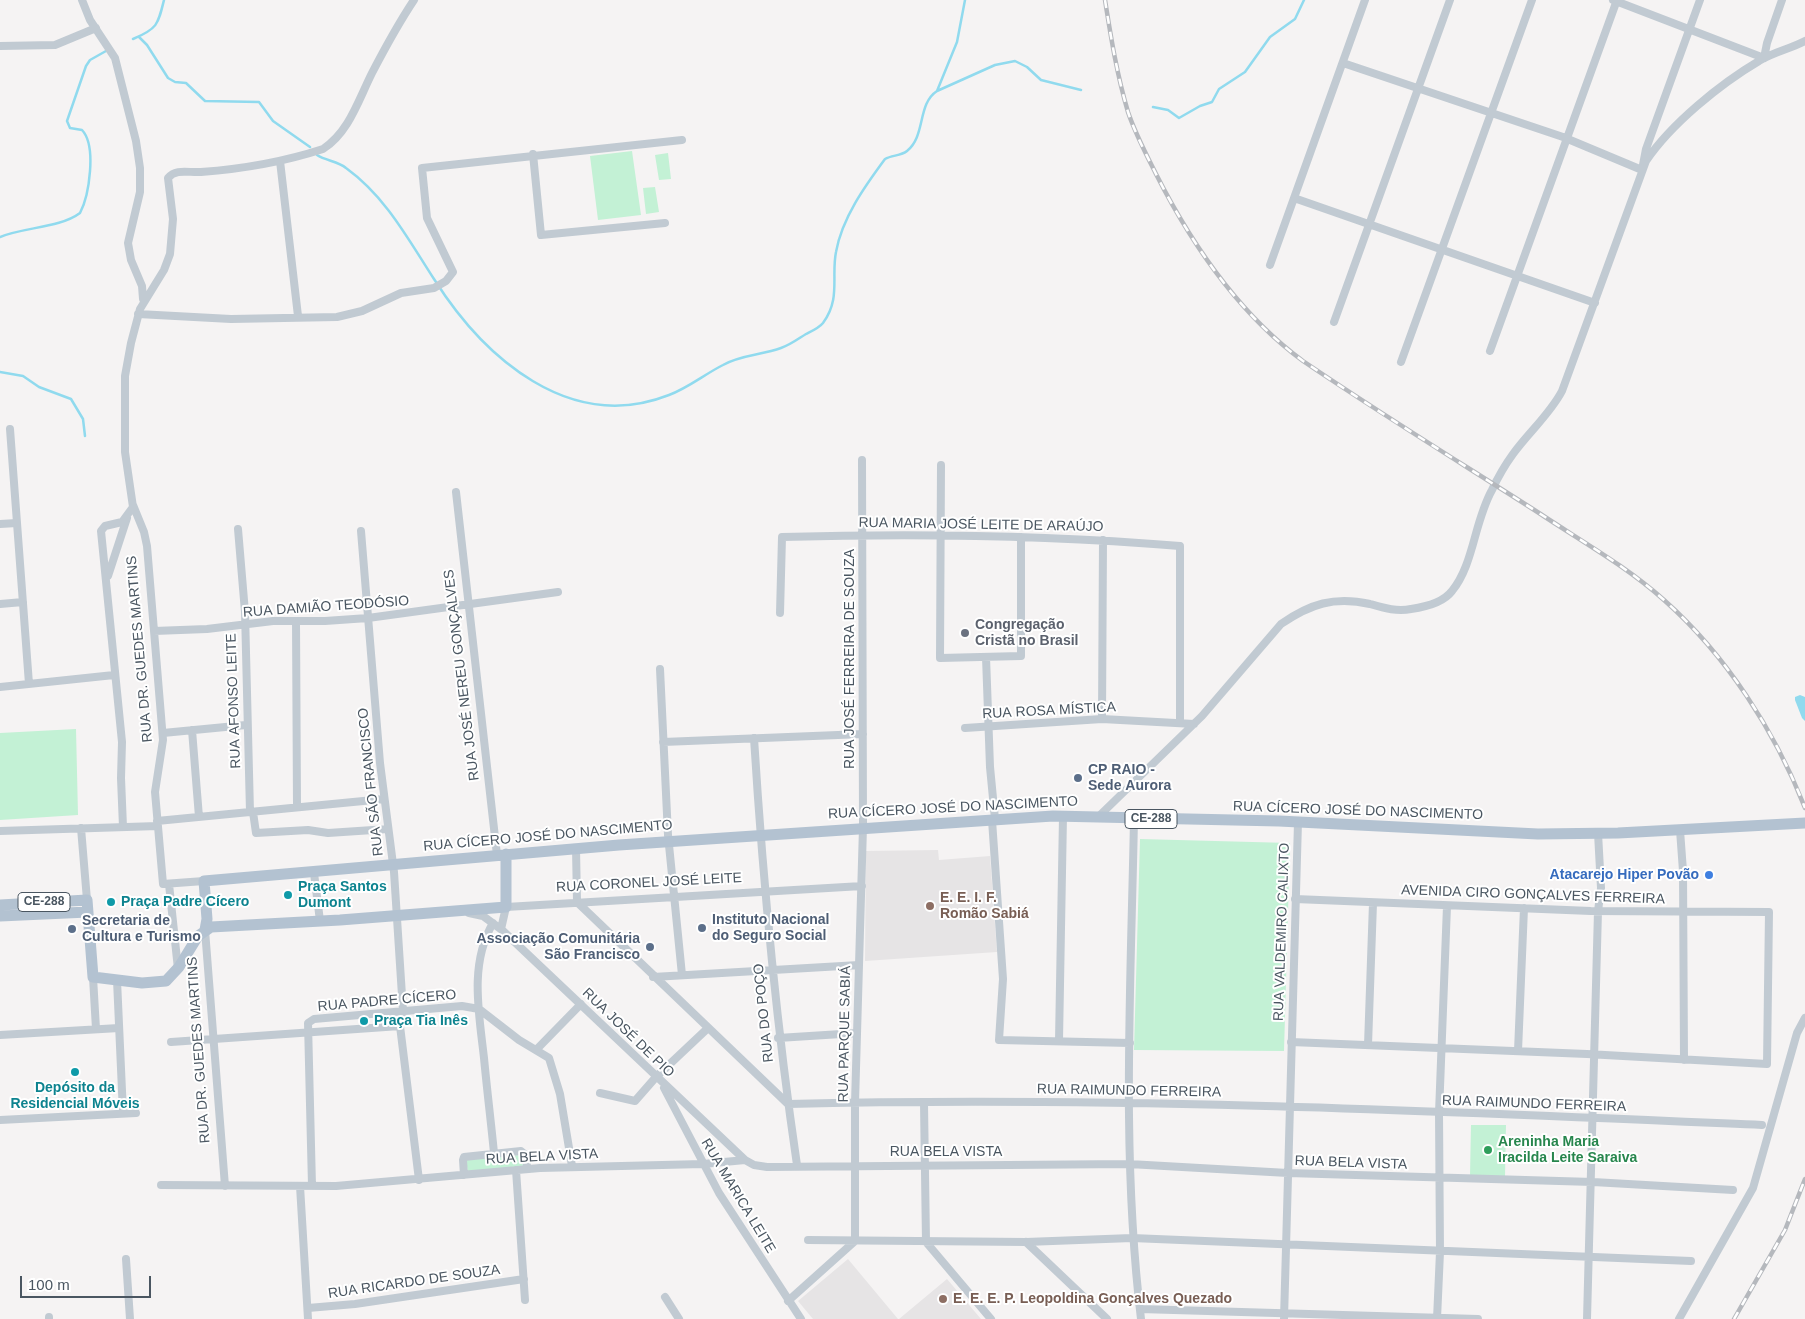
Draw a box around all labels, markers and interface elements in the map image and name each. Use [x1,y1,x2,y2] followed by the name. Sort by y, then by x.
[858,514,1104,536] street label: RUA MARIA JOSÉ LEITE DE ARAÚJO
[842,549,858,769] street label: RUA JOSÉ FERREIRA DE SOUZA
[123,555,157,743] street label: RUA DR. GUEDES MARTINS
[441,568,483,782] street label: RUA JOSÉ NEREU GONÇALVES
[242,593,410,621] street label: RUA DAMIÃO TEODÓSIO
[975,617,1078,650] place label: Congregação Cristã no Brasil
[959,627,971,639] marker: Congregação Cristã no Brasil
[223,633,245,769] street label: RUA AFONSO LEITE
[982,699,1116,723] street label: RUA ROSA MÍSTICA
[355,707,387,857] street label: RUA SÃO FRANCISCO
[1088,762,1171,794] place label: CP RAIO - Sede Aurora
[1072,772,1084,784] marker: CP RAIO - Sede Aurora
[828,793,1078,823] street label: RUA CÍCERO JOSÉ DO NASCIMENTO
[1233,798,1483,824] street label: RUA CÍCERO JOSÉ DO NASCIMENTO
[1125,810,1177,829] road number: CE-288
[423,817,673,855] street label: RUA CÍCERO JOSÉ DO NASCIMENTO
[1270,843,1294,1021] street label: RUA VALDEMIRO CALIXTO
[1550,867,1699,883] place label: Atacarejo Hiper Povão
[1703,869,1715,881] marker: Atacarejo Hiper Povão
[556,870,742,896] street label: RUA CORONEL JOSÉ LEITE
[298,879,387,912] place label: Praça Santos Dumont
[1401,882,1665,908] street label: AVENIDA CIRO GONÇALVES FERREIRA
[282,889,294,901] marker: Praça Santos Dumont
[940,890,1029,922] place label: E. E. I. F. Romão Sabiá
[18,892,70,912] road number: CE-288
[121,894,249,910] place label: Praça Padre Cícero
[105,896,117,908] marker: Praça Padre Cícero
[924,900,936,912] marker: E. E. I. F. Romão Sabiá
[712,912,829,944] place label: Instituto Nacional do Seguro Social
[82,913,201,946] place label: Secretaria de Cultura e Turismo
[696,922,708,934] marker: Instituto Nacional do Seguro Social
[66,923,78,935] marker: Secretaria de Cultura e Turismo
[477,931,640,964] place label: Associação Comunitária São Francisco
[644,941,656,953] marker: Associação Comunitária São Francisco
[184,956,214,1144] street label: RUA DR. GUEDES MARTINS
[750,963,778,1063] street label: RUA DO POÇO
[835,966,855,1102] street label: RUA PARQUE SABIÁ
[579,985,677,1081] street label: RUA JOSÉ DE PIO
[317,987,457,1015] street label: RUA PADRE CÍCERO
[374,1013,468,1029] place label: Praça Tia Inês
[358,1015,370,1027] marker: Praça Tia Inês
[69,1066,81,1078] marker: Depósito da Residencial Móveis
[10,1080,140,1112] place label: Depósito da Residencial Móveis
[1037,1081,1221,1101] street label: RUA RAIMUNDO FERREIRA
[1442,1092,1626,1116] street label: RUA RAIMUNDO FERREIRA
[1498,1134,1637,1166] place label: Areninha Maria Iracilda Leite Saraiva
[697,1136,779,1256] street label: RUA MARICA LEITE
[890,1144,1002,1160] street label: RUA BELA VISTA
[1482,1144,1494,1156] marker: Areninha Maria Iracilda Leite Saraiva
[485,1146,599,1168] street label: RUA BELA VISTA
[1294,1153,1408,1173] street label: RUA BELA VISTA
[327,1262,501,1302] street label: RUA RICARDO DE SOUZA
[22,1266,154,1298] scale bar
[28,1276,70,1293] text: 100 m
[953,1291,1232,1307] place label: E. E. E. P. Leopoldina Gonçalves Quezado
[937,1293,949,1305] marker: E. E. E. P. Leopoldina Gonçalves Quezado

